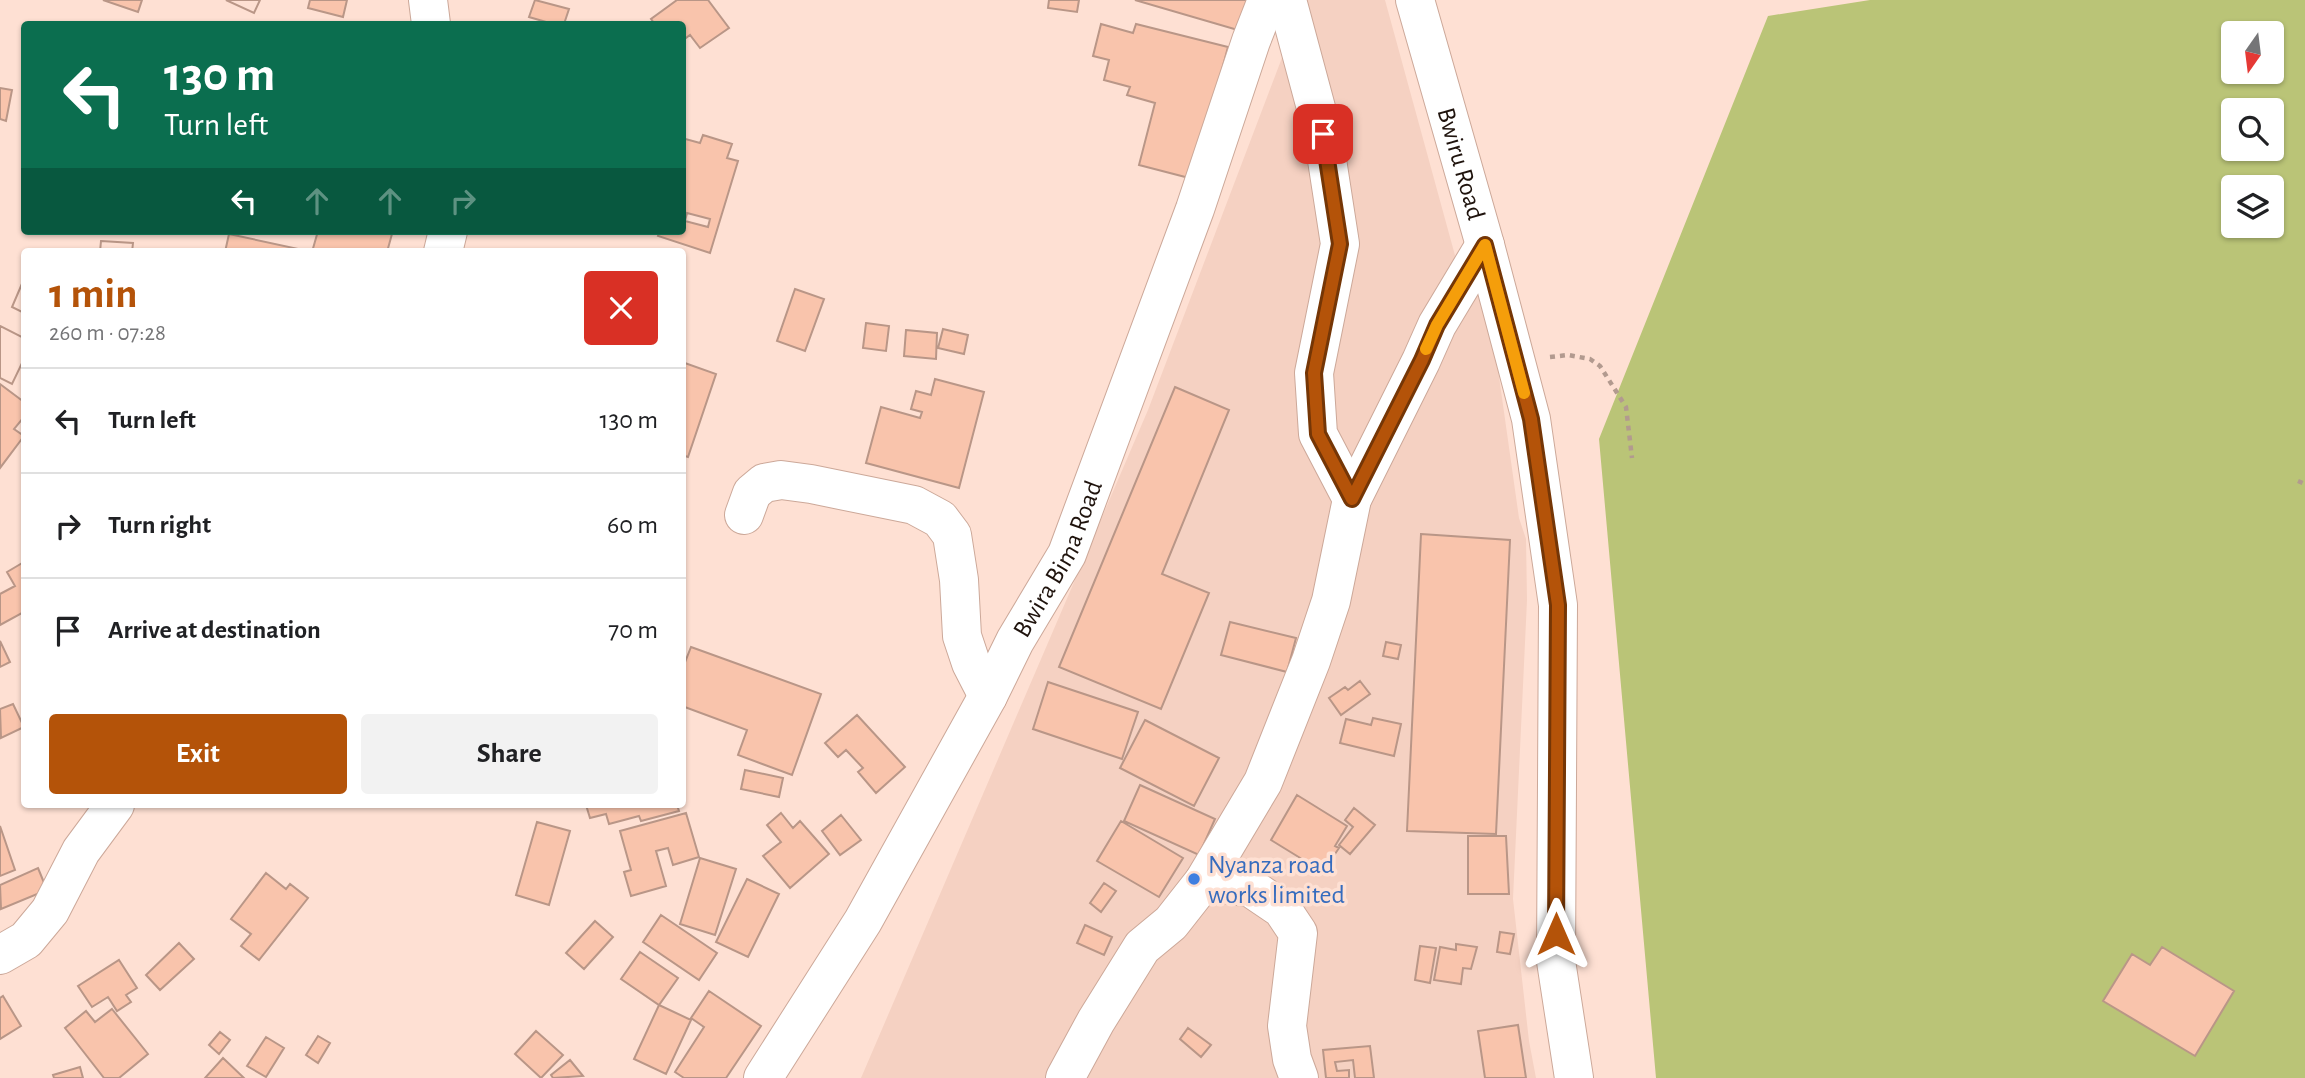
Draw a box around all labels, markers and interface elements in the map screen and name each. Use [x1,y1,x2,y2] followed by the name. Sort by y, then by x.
[2221,21,2284,84] north arrow
[2221,21,2284,238] map controls
[49,49,140,140] icon: left
[164,51,275,100] text: 130 m
[2221,98,2284,161] button: search
[1293,104,1353,164] pin
[1432,105,1489,223] street label: Bwiru Road
[164,109,268,141] text: Turn left
[1304,115,1342,153] icon: arrive
[2221,175,2284,238] button: layers
[225,182,263,220] icon: left
[298,182,336,220] icon: ahead
[371,182,409,220] icon: ahead
[444,182,482,220] icon: right
[584,271,658,345] button: close
[49,273,138,315] text: 1 min
[49,322,166,345] text: 260 m · 07:28
[49,402,87,440] icon: left
[108,407,196,433] text: Turn left
[600,407,658,433] text: 130 m
[1009,477,1107,642] street label: Bwira Bima Road
[49,507,87,545] icon: right
[108,512,211,538] text: Turn right
[607,512,658,538] text: 60 m
[49,612,87,650] icon: arrive
[108,617,321,643] text: Arrive at destination
[608,617,658,643] text: 70 m
[49,714,347,794] button: Exit
[361,714,658,794] button: Share
[1208,852,1345,908] place label: Nyanza road works limited
[1186,871,1202,887] marker: Nyanza road works limited
[1519,897,1593,971] position arrow

